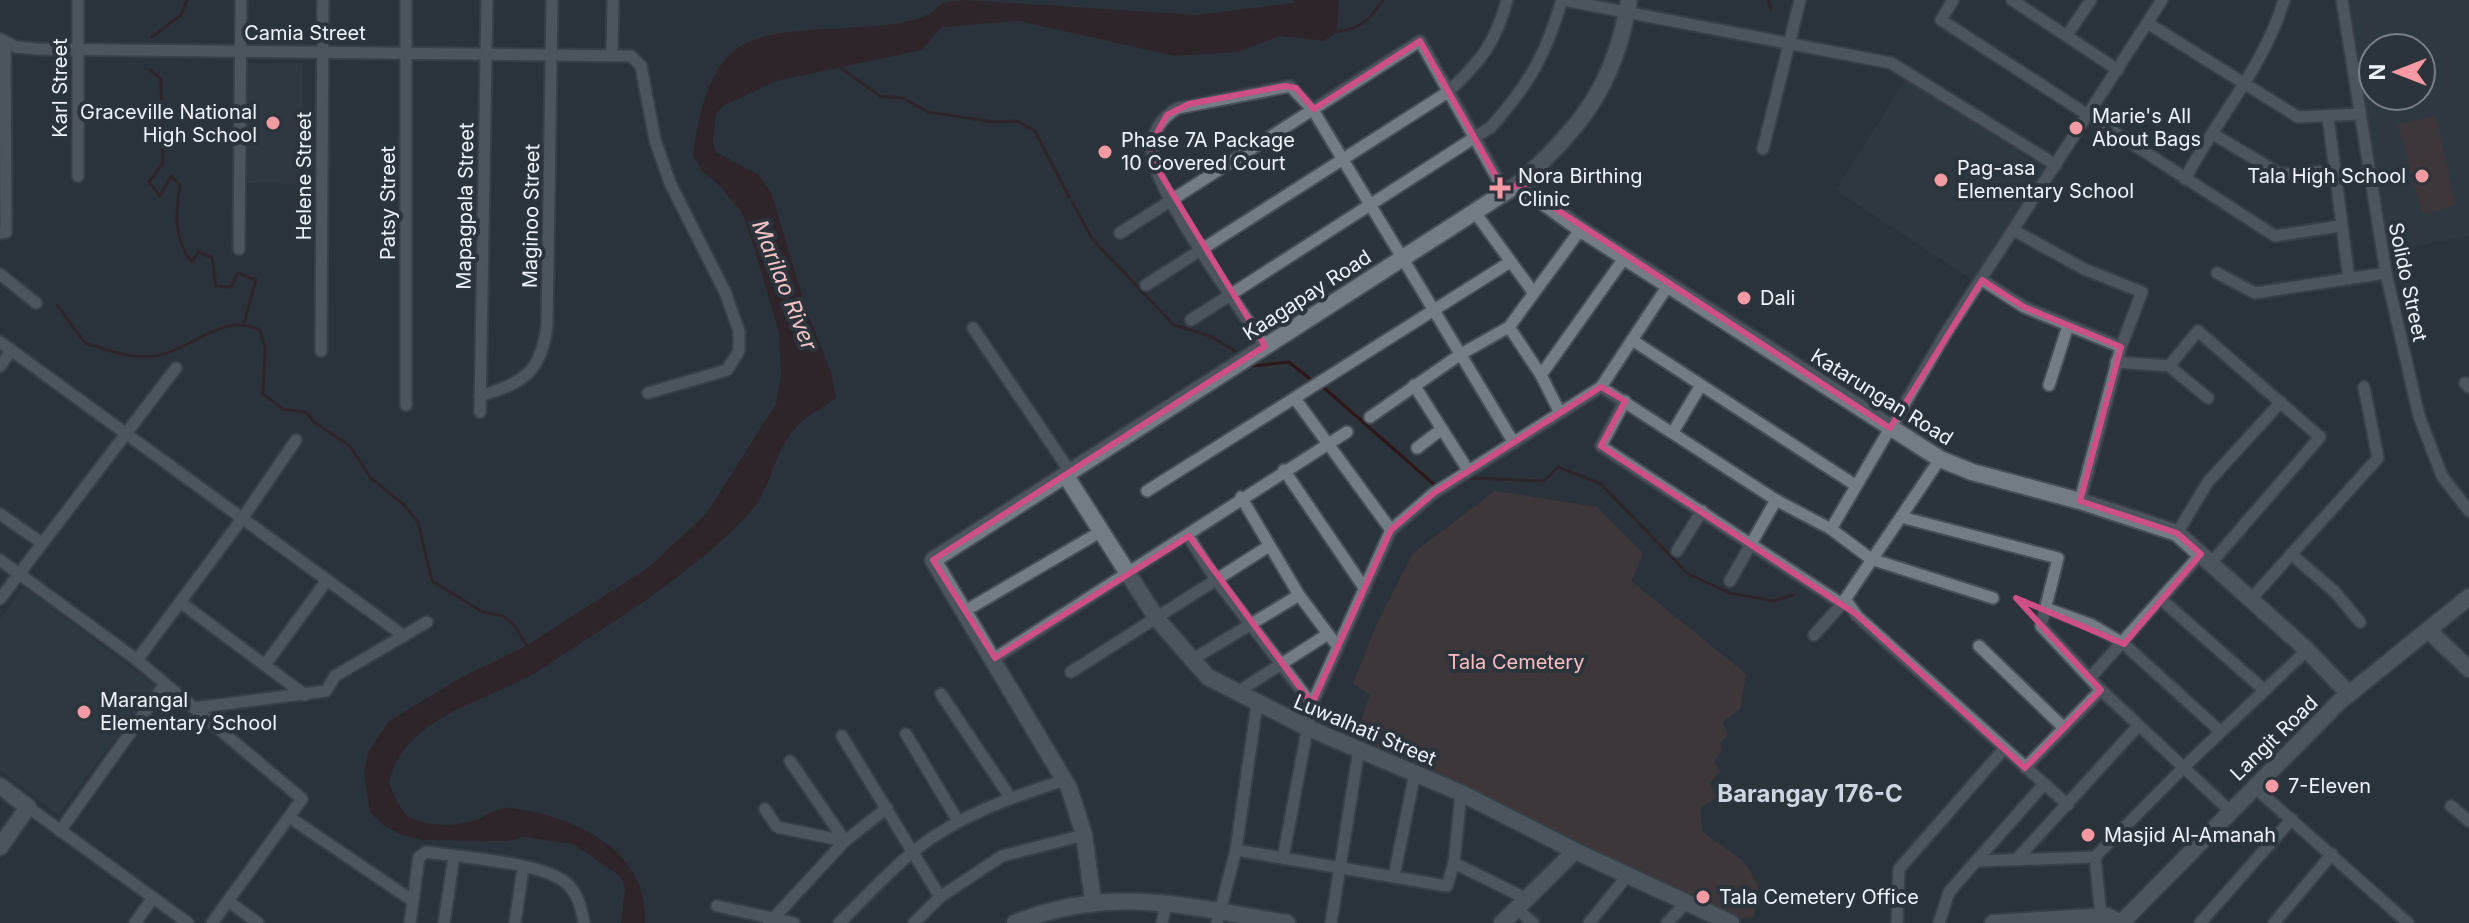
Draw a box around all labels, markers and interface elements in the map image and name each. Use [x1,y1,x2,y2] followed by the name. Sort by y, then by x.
[244,21,366,45] street label: Camia Street
[2357,32,2437,112] north arrow
[48,38,72,138] street label: Karl Street
[2364,64,2390,80] text: N
[80,100,257,147] place label: Graceville National High School
[2092,104,2201,151] place label: Marie's All About Bags
[292,111,316,240] street label: Helene Street
[264,114,282,132] marker: Graceville National High School
[2067,119,2085,137] marker: Marie's All About Bags
[452,122,478,290] street label: Mapagpala Street
[1121,128,1295,175] place label: Phase 7A Package 10 Covered Court
[518,143,544,288] street label: Maginoo Street
[1096,143,1114,161] marker: Phase 7A Package 10 Covered Court
[376,145,400,260] street label: Patsy Street
[1957,156,2134,203] place label: Pag-asa Elementary School
[1518,164,1643,211] place label: Nora Birthing Clinic
[2247,164,2406,188] place label: Tala High School
[2413,167,2431,185] marker: Tala High School
[1932,171,1950,189] marker: Pag-asa Elementary School
[1489,177,1511,199] marker: Nora Birthing Clinic
[747,216,823,354] water label: Marilao River
[2384,220,2432,344] street label: Solido Street
[1238,245,1376,345] street label: Kaagapay Road
[1760,286,1795,310] place label: Dali
[1735,289,1753,307] marker: Dali
[1807,344,1957,450] street label: Katarungan Road
[1448,650,1584,674] park label: Tala Cemetery
[100,688,277,735] place label: Marangal Elementary School
[1290,689,1440,771] street label: Luwalhati Street
[2225,691,2323,785] street label: Langit Road
[75,703,93,721] marker: Marangal Elementary School
[2288,774,2371,798] place label: 7-Eleven
[2263,777,2281,795] marker: 7-Eleven
[1717,779,1903,808] district label: Barangay 176-C
[2104,823,2276,847] place label: Masjid Al-Amanah
[2079,826,2097,844] marker: Masjid Al-Amanah
[1719,885,1919,909] place label: Tala Cemetery Office
[1694,888,1712,906] marker: Tala Cemetery Office

